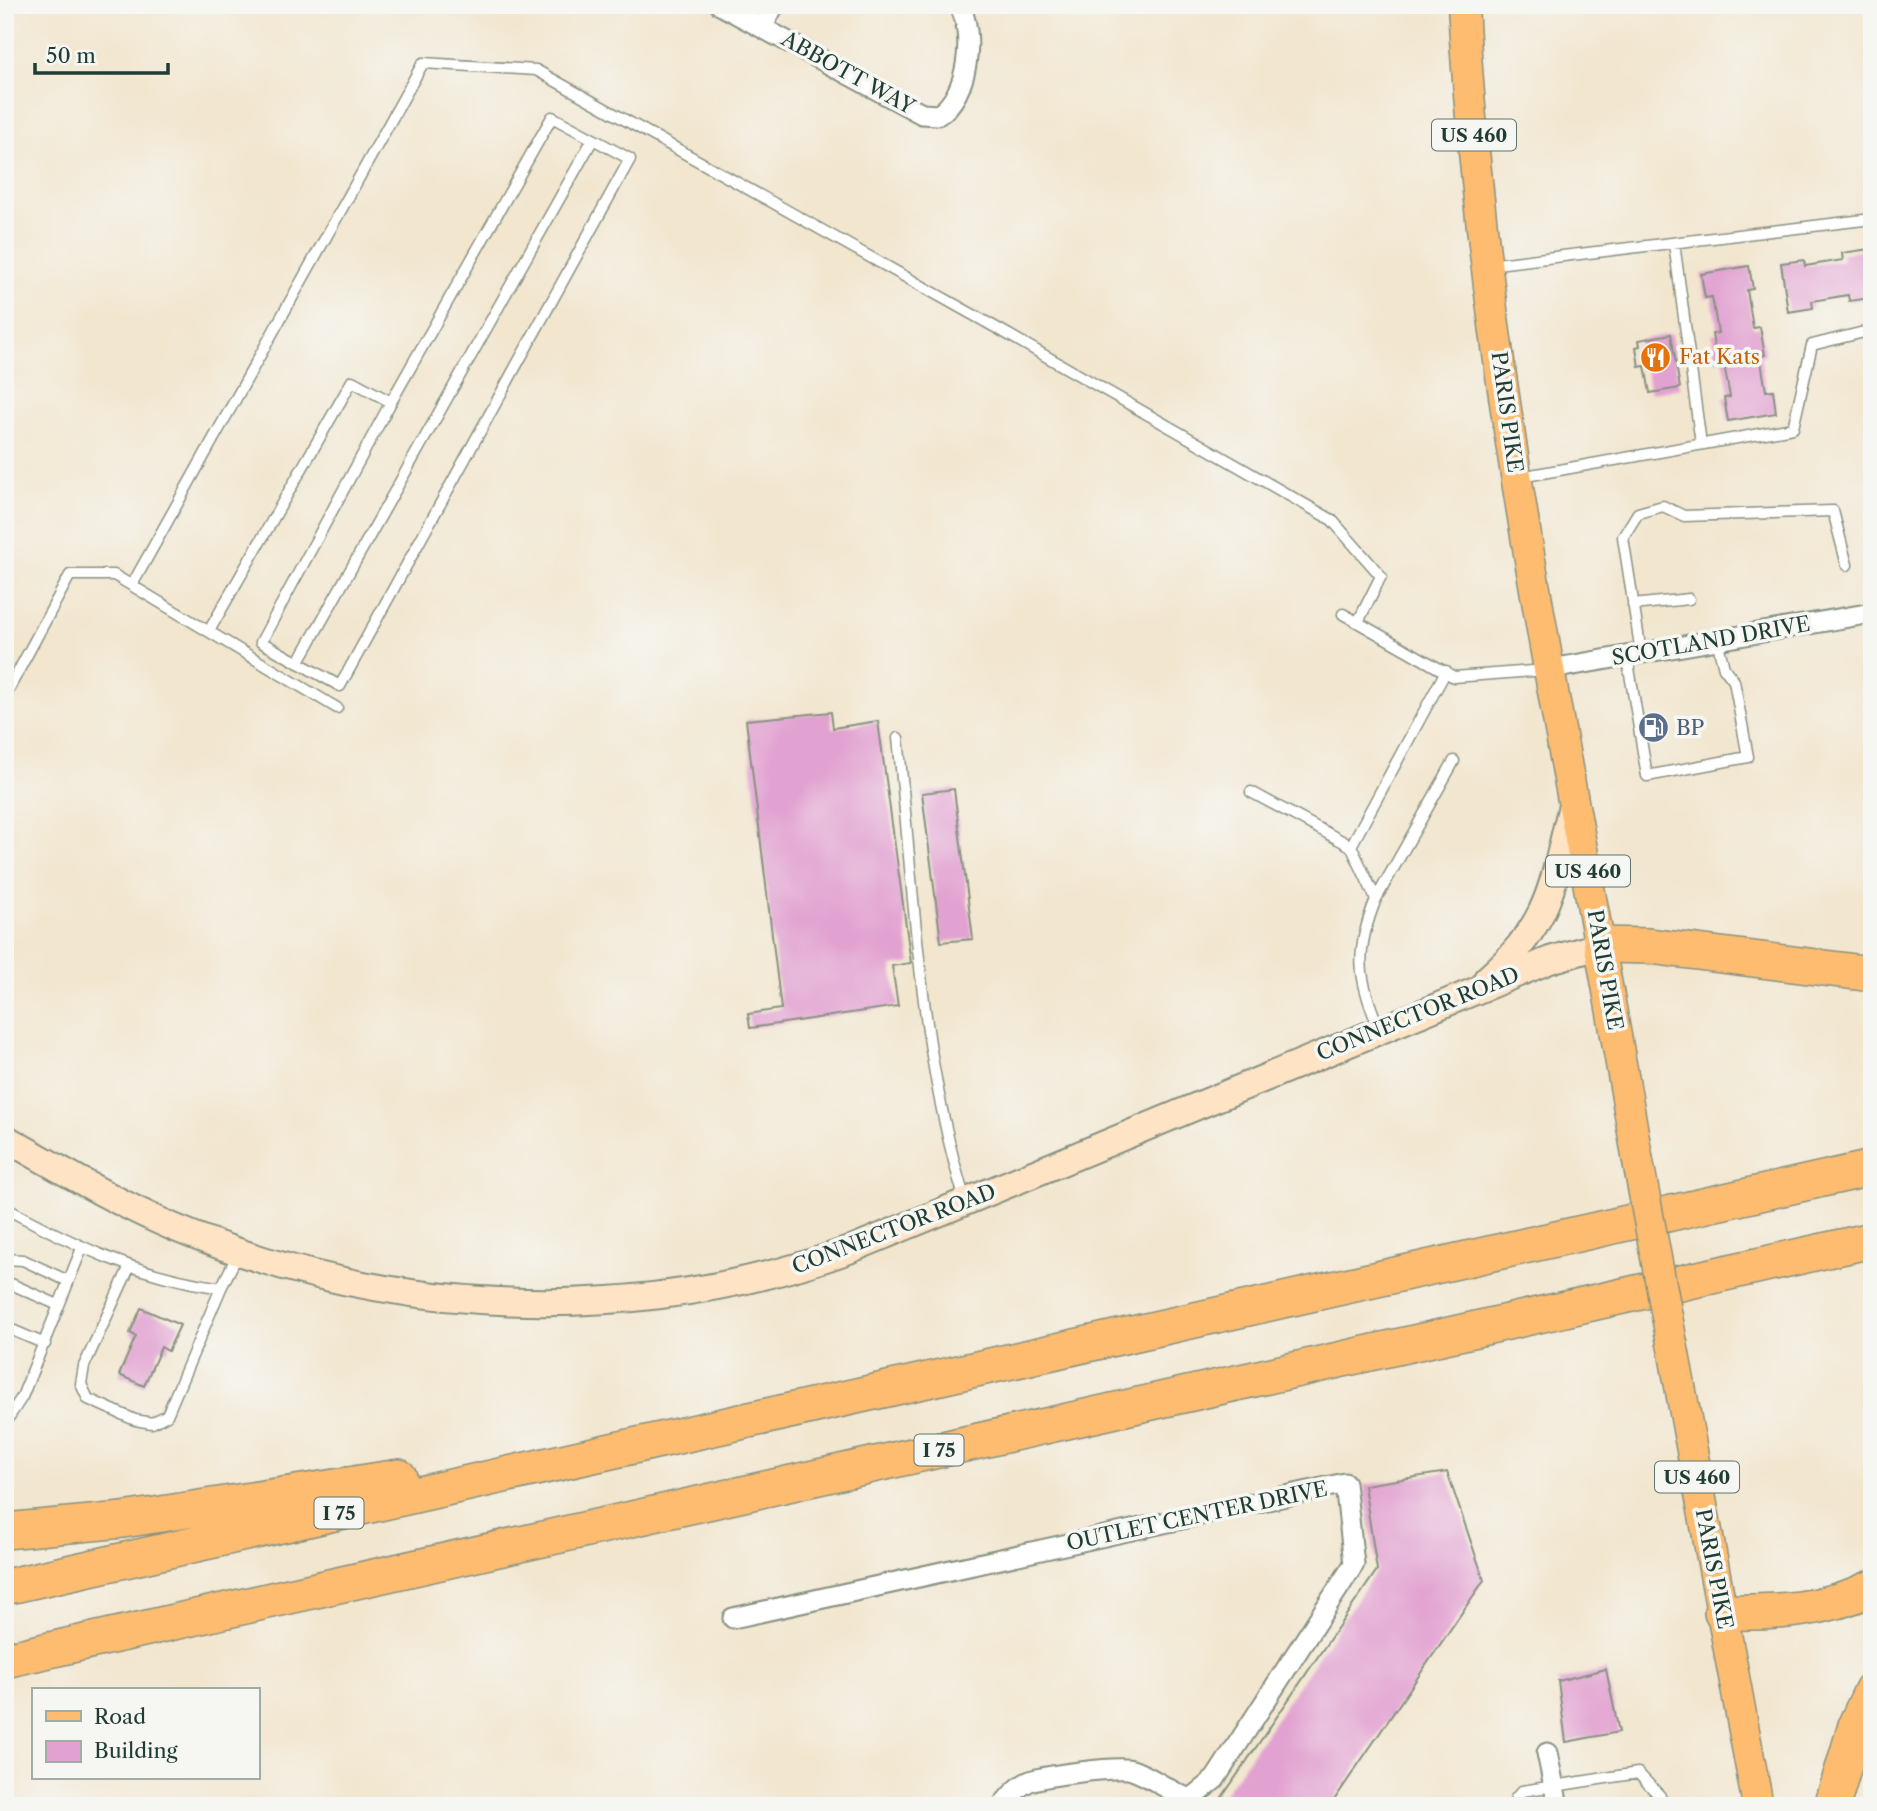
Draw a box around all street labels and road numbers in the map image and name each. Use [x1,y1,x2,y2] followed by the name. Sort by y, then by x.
[777,25,920,120] street label: ABBOTT WAY
[1432,119,1516,150] road number: US 460
[1487,350,1528,474] street label: PARIS PIKE
[1610,611,1812,670] street label: SCOTLAND DRIVE
[1546,856,1630,886] road number: US 460
[1583,908,1628,1032] street label: PARIS PIKE
[1313,961,1523,1066] street label: CONNECTOR ROAD
[788,1178,999,1279] street label: CONNECTOR ROAD
[914,1434,964,1466] road number: I 75
[1655,1462,1739,1492] road number: US 460
[1064,1476,1330,1555] street label: OUTLET CENTER DRIVE
[314,1498,364,1528] road number: I 75
[1691,1507,1738,1631] street label: PARIS PIKE

